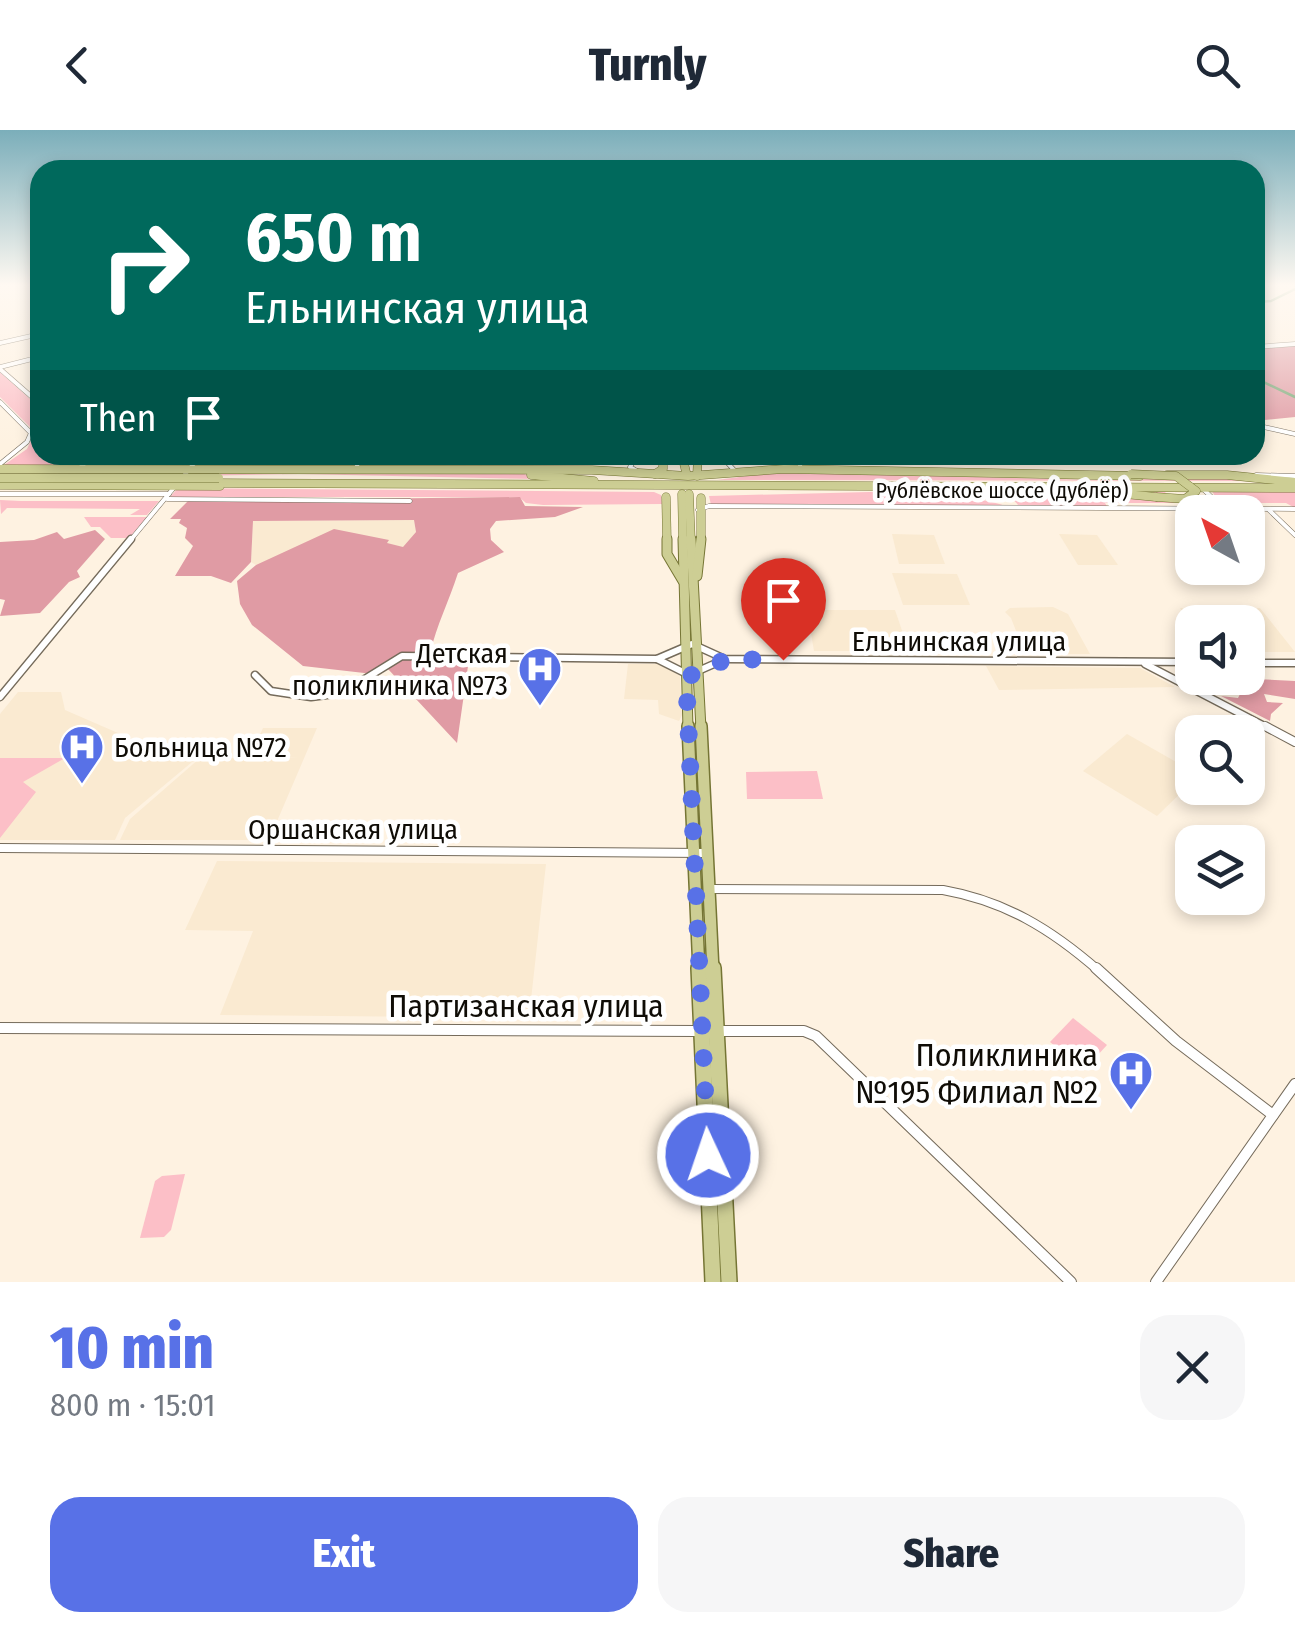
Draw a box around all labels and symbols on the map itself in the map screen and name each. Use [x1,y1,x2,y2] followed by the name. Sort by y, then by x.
[875,477,1129,504] street label: Рублёвское шоссе (дублёр)
[1175,495,1265,585] north arrow
[741,558,826,661] pin
[852,625,1066,658] street label: Ельнинская улица
[292,637,508,702] place label: Детская поликлиника №73
[517,646,563,707] hospital icon: Детская поликлиника №73
[59,724,105,785] hospital icon: Больница №72
[114,731,287,764] place label: Больница №72
[248,813,458,846] street label: Оршанская улица
[388,987,664,1025] street label: Партизанская улица
[855,1036,1098,1111] place label: Поликлиника №195 Филиал №2
[1108,1050,1154,1111] hospital icon: Поликлиника №195 Филиал №2
[656,1103,760,1207] position arrow

